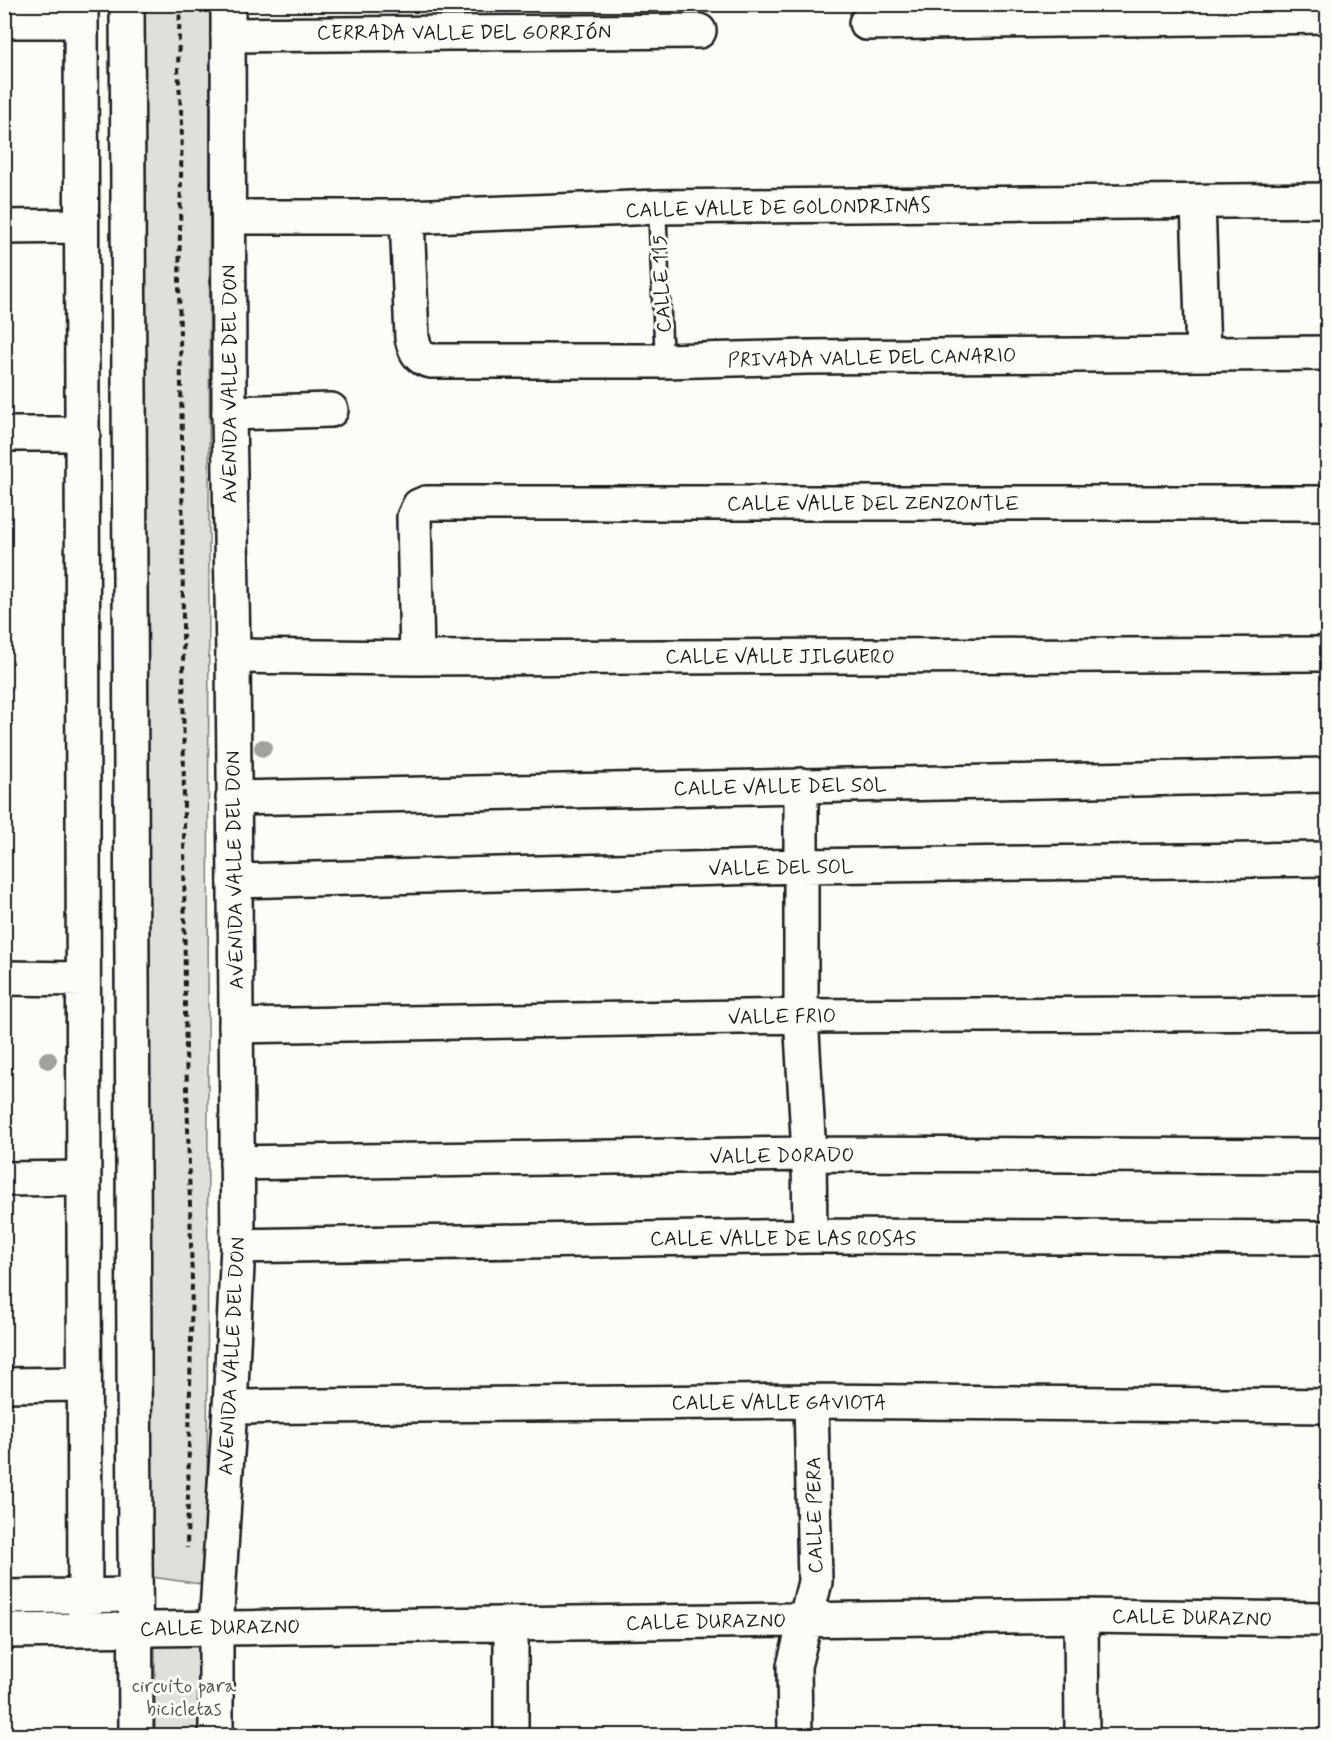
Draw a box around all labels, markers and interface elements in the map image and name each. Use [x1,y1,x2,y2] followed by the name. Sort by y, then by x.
[317,20,611,47] street label: CERRADA VALLE DEL GORRIÓN
[625,192,931,225] street label: CALLE VALLE DE GOLONDRINAS
[646,234,679,334] street label: CALLE 115
[217,265,244,503] street label: AVENIDA VALLE DEL DON
[727,342,1017,375] street label: PRIVADA VALLE DEL CANARIO
[727,491,1019,518] street label: CALLE VALLE DEL ZENZONTLE
[665,644,895,671] street label: CALLE VALLE JILGUERO
[220,750,251,989] street label: AVENIDA VALLE DEL DON
[673,772,887,803] street label: CALLE VALLE DEL SOL
[708,854,854,883] street label: VALLE DEL SOL
[728,1003,836,1032] street label: VALLE FRIO
[709,1142,855,1171] street label: VALLE DORADO
[650,1226,916,1253] street label: CALLE VALLE DE LAS ROSAS
[213,1236,252,1476] street label: AVENIDA VALLE DEL DON
[672,1390,886,1417] street label: CALLE VALLE GAVIOTA
[801,1456,830,1574] street label: CALLE PERA
[1112,1604,1272,1633] street label: CALLE DURAZNO
[626,1608,786,1637] street label: CALLE DURAZNO
[140,1614,300,1643] street label: CALLE DURAZNO
[132,1673,237,1723] park label: circuito para bicicletas

